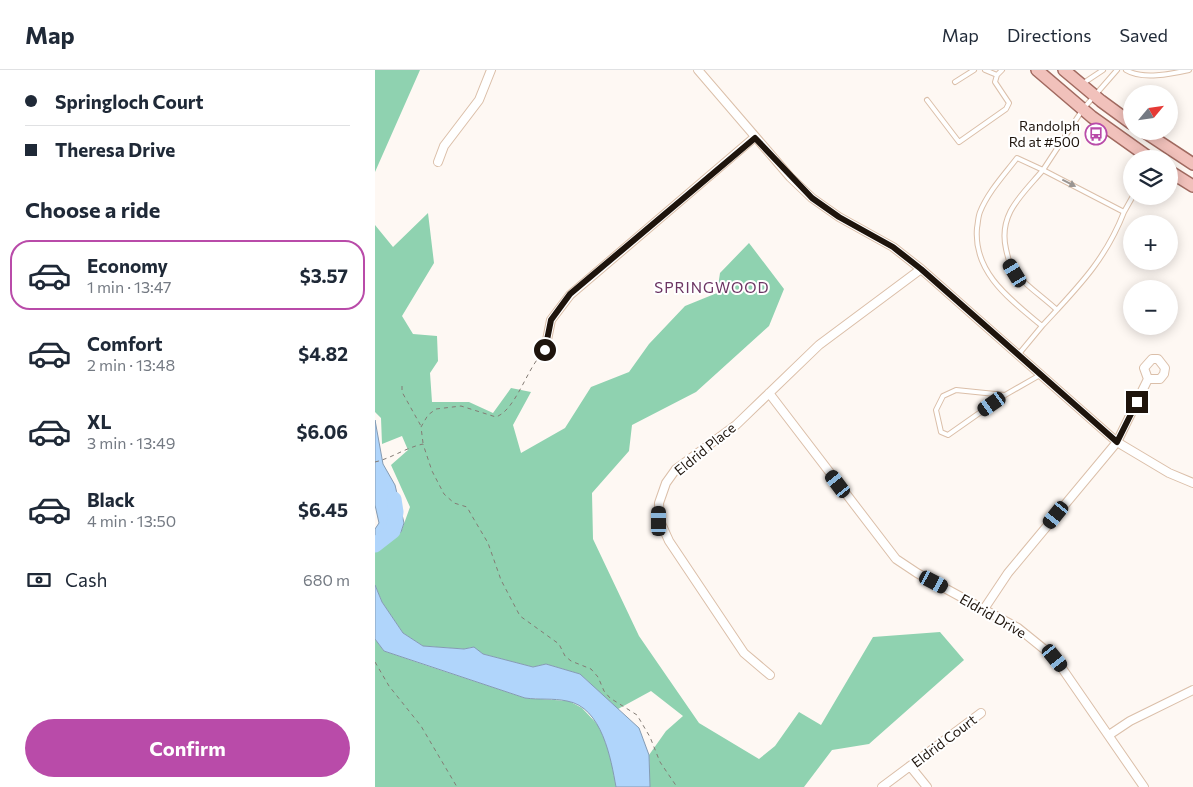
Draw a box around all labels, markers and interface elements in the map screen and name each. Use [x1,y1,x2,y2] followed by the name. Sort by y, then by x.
[25,20,75,49] text: Map
[942,24,979,46] text: Map
[1007,24,1091,46] text: Directions
[1119,24,1168,46] text: Saved
[1123,85,1177,140] north arrow
[1123,85,1178,335] map controls
[55,90,204,113] text: Springloch Court
[1009,117,1080,150] place label: Randolph Rd at #500
[1084,122,1108,146] bus stop icon: Randolph Rd at #500
[55,138,175,161] text: Theresa Drive
[1123,150,1178,205] button: layers
[1062,179,1076,187] one-way arrow
[25,196,160,223] text: Choose a ride
[1123,215,1178,270] button: +
[27,253,72,298] icon: car
[87,254,168,277] text: Economy
[1000,256,1029,290] car
[300,264,348,287] text: $3.57
[87,277,172,296] text: 1 min · 13:47
[654,278,770,296] district label: SPRINGWOOD
[1123,280,1178,335] button: −
[27,331,72,376] icon: car
[87,332,163,355] text: Comfort
[534,339,556,361] route start
[298,342,348,365] text: $4.82
[87,355,175,374] text: 2 min · 13:48
[975,389,1008,419] car
[1126,391,1148,413] route end
[27,409,72,454] icon: car
[87,410,112,433] text: XL
[671,419,739,478] street label: Eldrid Place
[297,420,348,443] text: $6.06
[87,433,175,452] text: 3 min · 13:49
[822,468,853,500] car
[27,487,72,532] icon: car
[87,488,135,511] text: Black
[298,498,348,521] text: $6.45
[1040,499,1071,531] car
[651,506,666,536] car
[87,511,176,530] text: 4 min · 13:50
[25,566,53,594] icon: cash
[65,568,107,591] text: Cash
[917,568,950,596] car
[303,570,350,589] text: 680 m
[957,590,1029,641] street label: Eldrid Drive
[1039,642,1070,674] car
[908,710,980,771] street label: Eldrid Court
[25,719,350,777] button: Confirm

